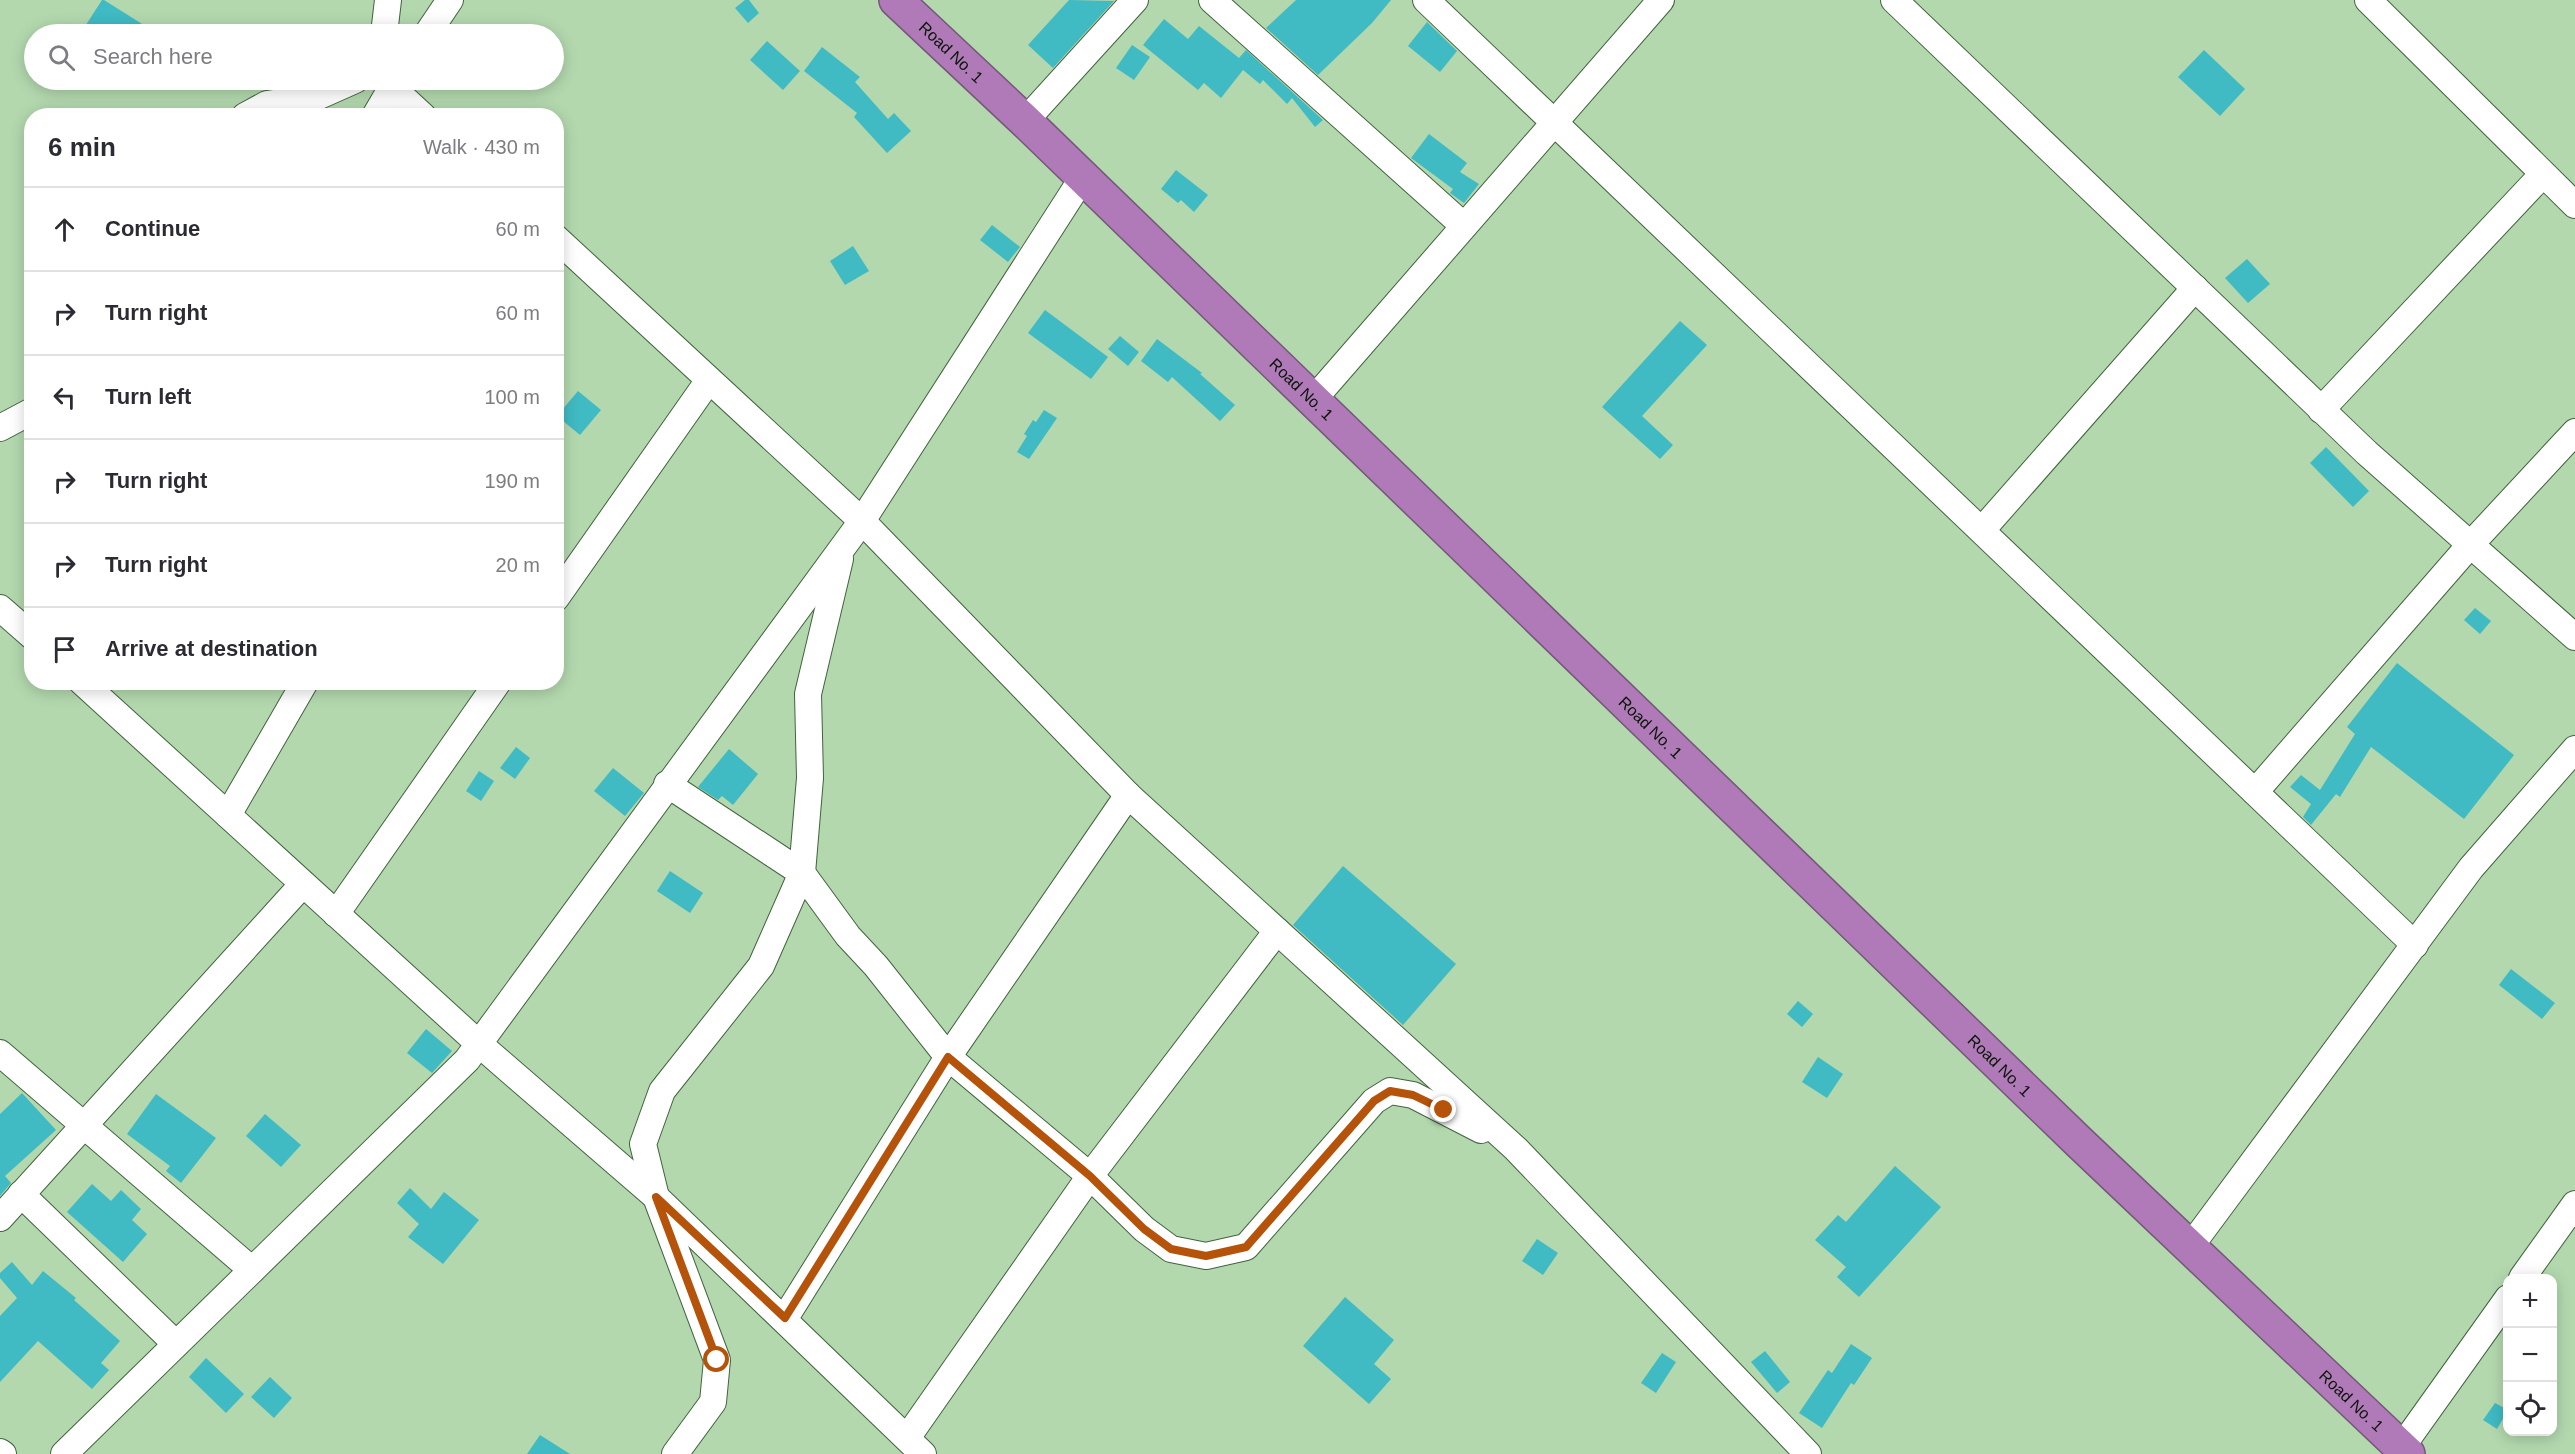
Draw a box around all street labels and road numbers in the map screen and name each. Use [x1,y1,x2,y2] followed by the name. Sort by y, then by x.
[916,18,987,86] street label: Road No. 1
[1267,355,1337,423] street label: Road No. 1
[1616,693,1686,761] street label: Road No. 1
[1965,1031,2035,1100] street label: Road No. 1
[2316,1366,2387,1435] street label: Road No. 1

